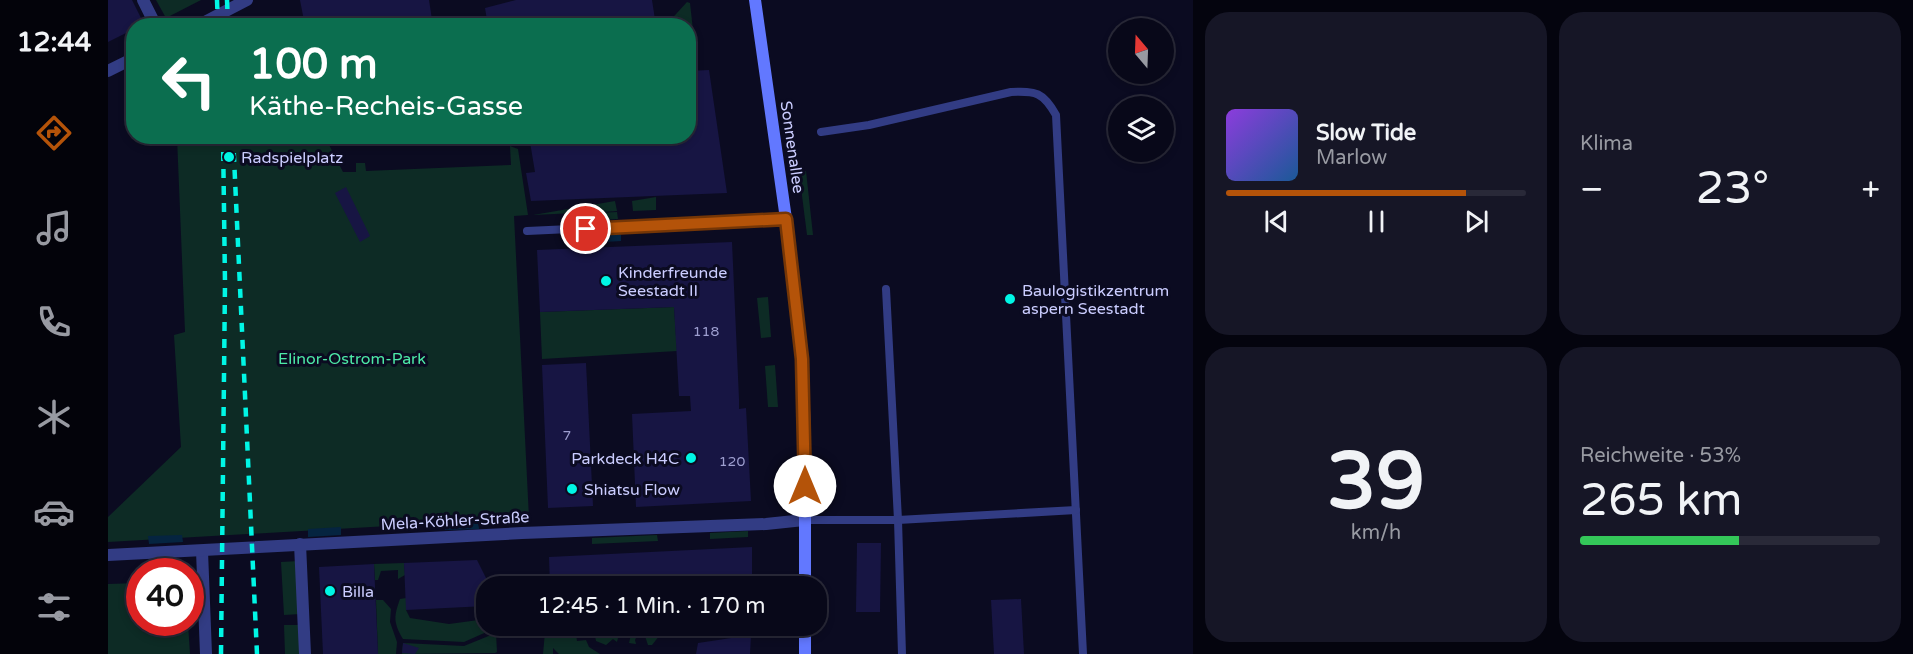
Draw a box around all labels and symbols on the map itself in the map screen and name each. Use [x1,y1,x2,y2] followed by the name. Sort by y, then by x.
[1108,18,1174,84] north arrow
[776,100,808,195] street label: Sonnenallee
[241,148,343,168] place label: Radspielplatz
[222,150,236,164] marker: Radspielplatz
[560,203,611,254] pin
[618,263,727,301] place label: Kinderfreunde Seestadt II
[599,274,613,288] marker: Kinderfreunde Seestadt II
[1022,281,1169,319] place label: Baulogistikzentrum aspern Seestadt
[1003,292,1017,306] marker: Baulogistikzentrum aspern Seestadt
[693,323,719,340] house number: 118
[278,349,426,369] park label: Elinor-Ostrom-Park
[563,427,571,444] house number: 7
[571,449,679,469] place label: Parkdeck H4C
[684,451,698,465] marker: Parkdeck H4C
[719,453,745,470] house number: 120
[773,454,837,518] position arrow
[584,480,680,500] place label: Shiatsu Flow
[565,482,579,496] marker: Shiatsu Flow
[380,507,530,535] street label: Mela-Köhler-Straße
[126,558,204,636] speed limit sign: 40
[342,582,374,602] place label: Billa
[323,584,337,598] marker: Billa

